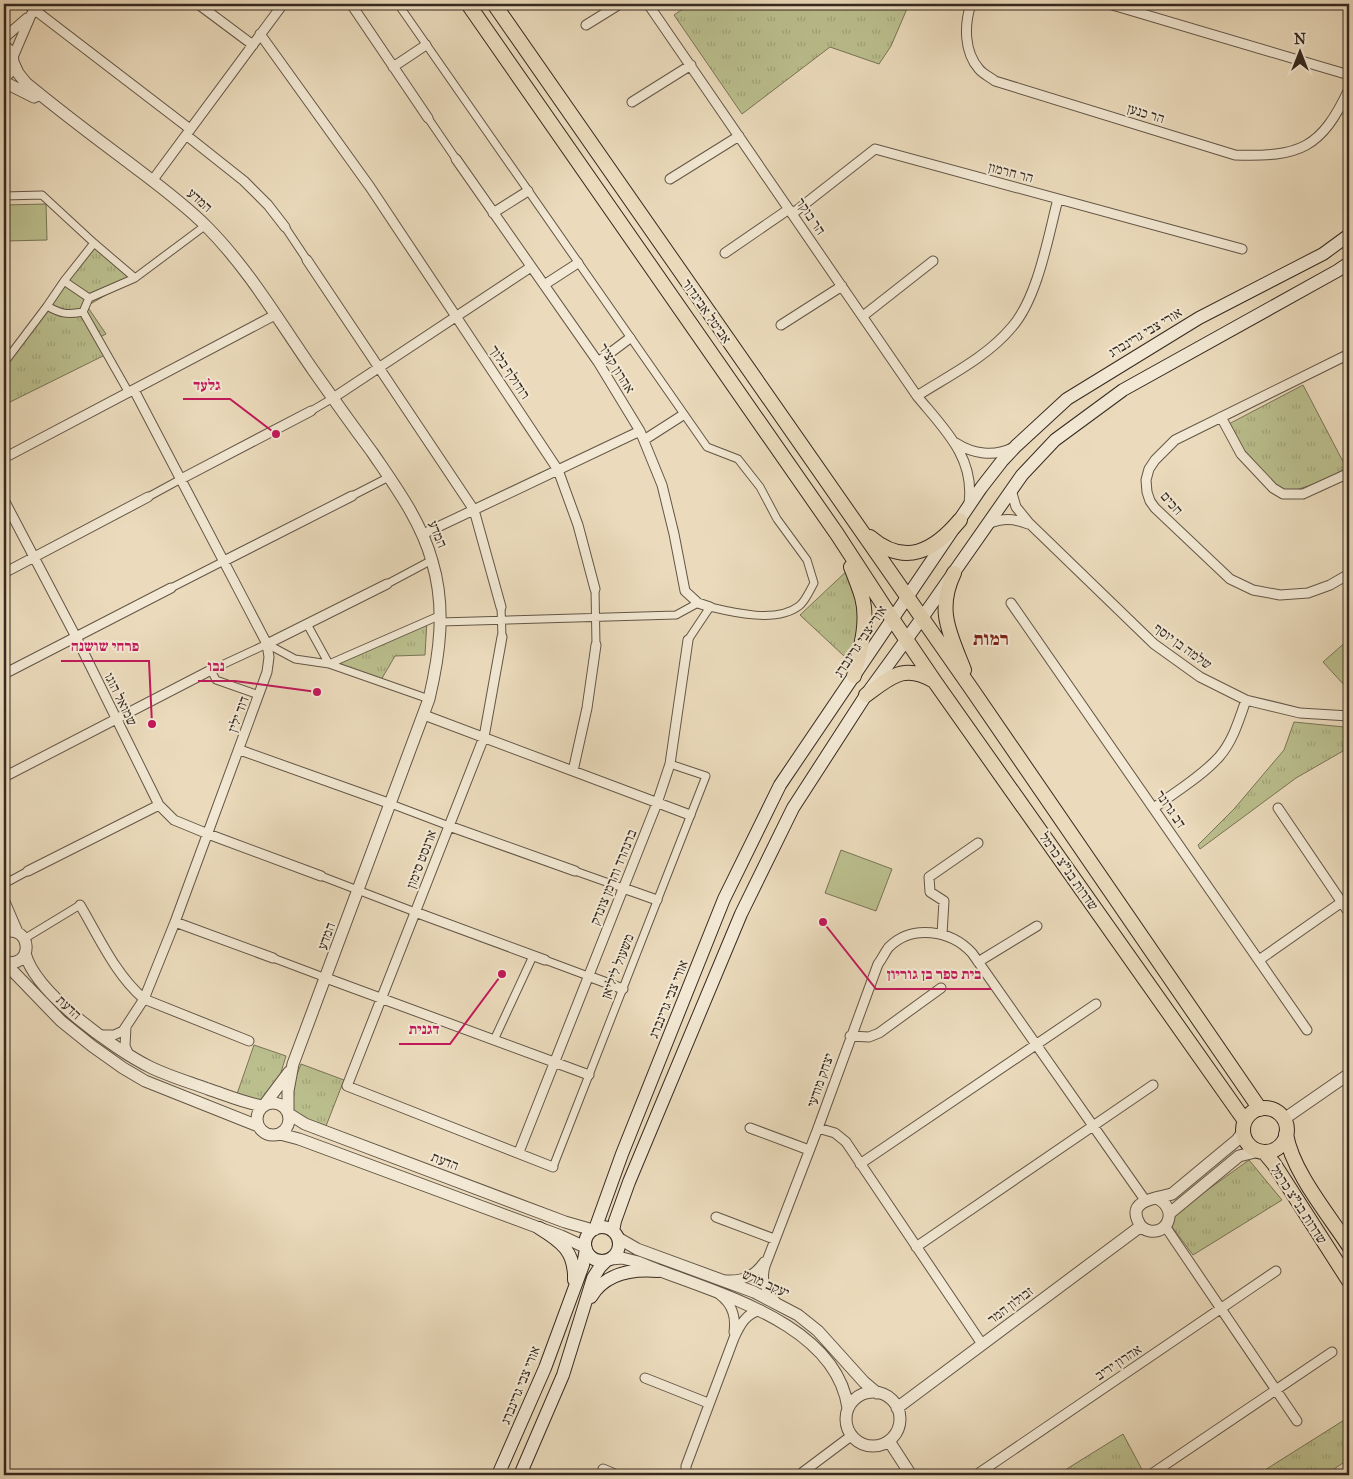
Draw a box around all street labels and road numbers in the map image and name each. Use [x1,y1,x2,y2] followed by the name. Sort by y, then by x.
[1125,100,1167,127] street label: הר כנען
[986,158,1035,187] street label: הר חרמון
[184,185,216,216] street label: המדע
[792,194,829,238] street label: הר בוקר
[678,276,735,347] street label: אביטל אביגדור
[1105,304,1185,361] street label: אורי צבי גרינברג
[595,340,638,396] street label: אהרון קציר
[485,342,534,402] street label: רודולף בלוך
[1157,488,1186,519] street label: חכים
[424,518,451,550] street label: המדע
[830,602,891,680] street label: אורי צבי גרינברג
[1150,620,1215,673] street label: שלמה בן יוסף
[100,670,141,729] street label: שמואל הוגו
[224,694,253,735] street label: דוד ילין
[1152,787,1189,832] street label: דב גרונר
[402,827,440,891] street label: ארנסט סימון
[587,827,640,928] street label: ברנהרד והרמן צונדק
[1035,829,1102,914] street label: שדרות בנ"צ כרמל
[314,920,339,952] street label: המדע
[597,931,638,1001] street label: משעול ליליאן
[645,958,692,1041] street label: אורי צבי גרינברג
[53,991,85,1023] street label: הדעת
[803,1051,838,1110] street label: יצחק מודעי
[429,1148,461,1174] street label: הדעת
[1267,1161,1331,1248] street label: שדרות בנ"צ כרמל
[739,1266,792,1301] street label: יעקב מרש
[984,1283,1036,1328] street label: זבולון המר
[1092,1341,1145,1384] street label: אהרון יריב
[497,1344,544,1427] street label: אורי צבי גרינברג

